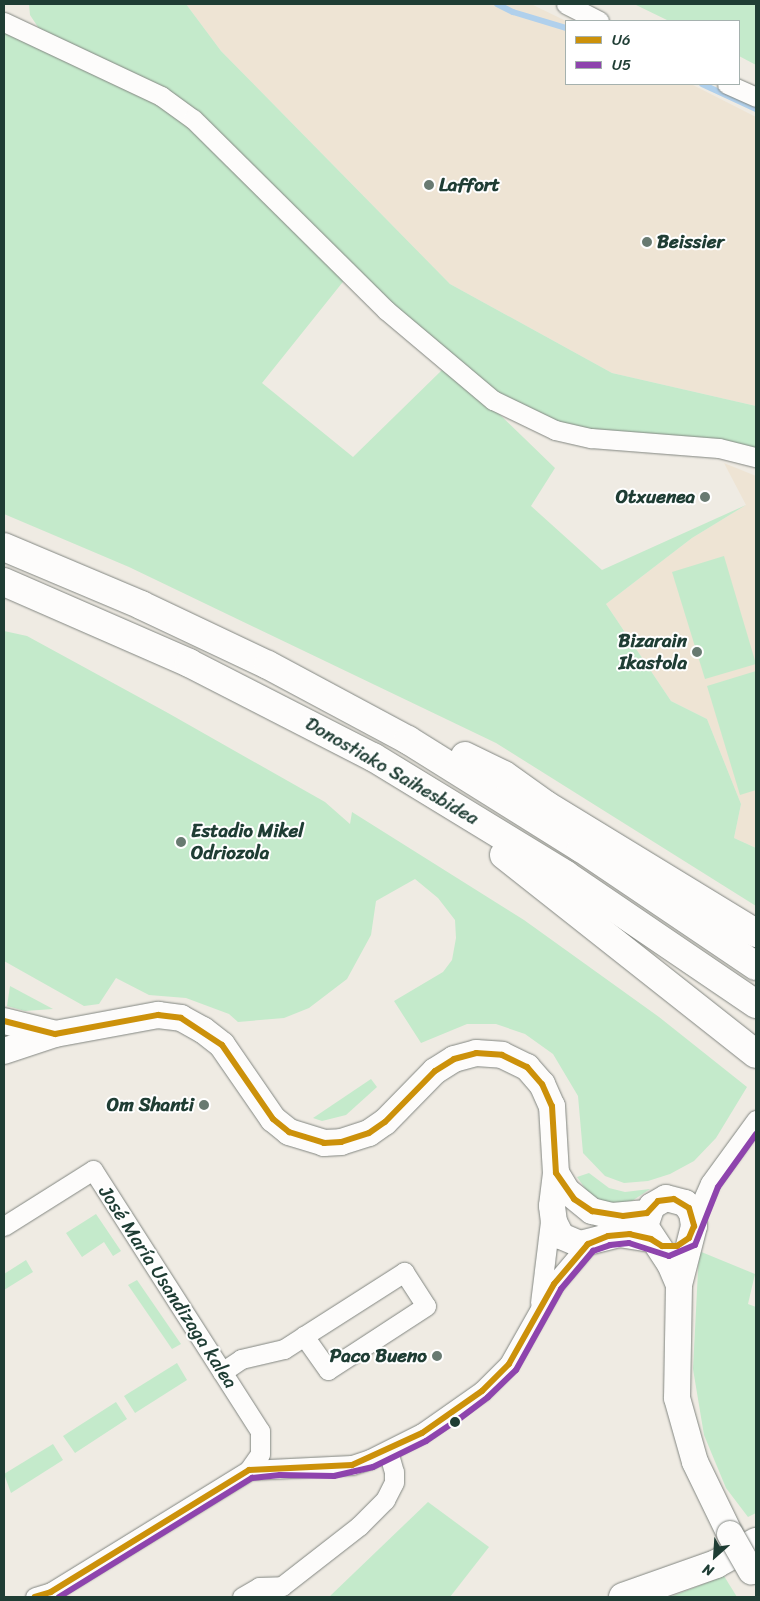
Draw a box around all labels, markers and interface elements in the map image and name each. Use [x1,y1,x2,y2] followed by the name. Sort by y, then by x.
[565,20,740,85] legend
[612,27,630,53] text: U6
[612,52,631,78] text: U5
[439,174,500,196] place label: Laffort
[423,179,435,191] marker: Laffort
[657,231,724,253] place label: Beissier
[641,236,653,248] marker: Beissier
[616,486,695,508] place label: Otxuenea
[699,491,711,503] marker: Otxuenea
[618,630,687,674] place label: Bizarain Ikastola
[691,646,703,658] marker: Bizarain Ikastola
[301,712,483,830] street label: Donostiako Saihesbidea
[191,820,304,864] place label: Estadio Mikel Odriozola
[175,836,187,848] marker: Estadio Mikel Odriozola
[108,1094,194,1116] place label: Om Shanti
[198,1099,210,1111] marker: Om Shanti
[94,1181,242,1393] street label: José María Usandizaga kalea
[330,1345,427,1367] place label: Paco Bueno
[431,1350,443,1362] marker: Paco Bueno
[450,1417,460,1427] unlabelled marker
[690,1531,740,1581] north arrow
[698,1557,718,1583] text: N

